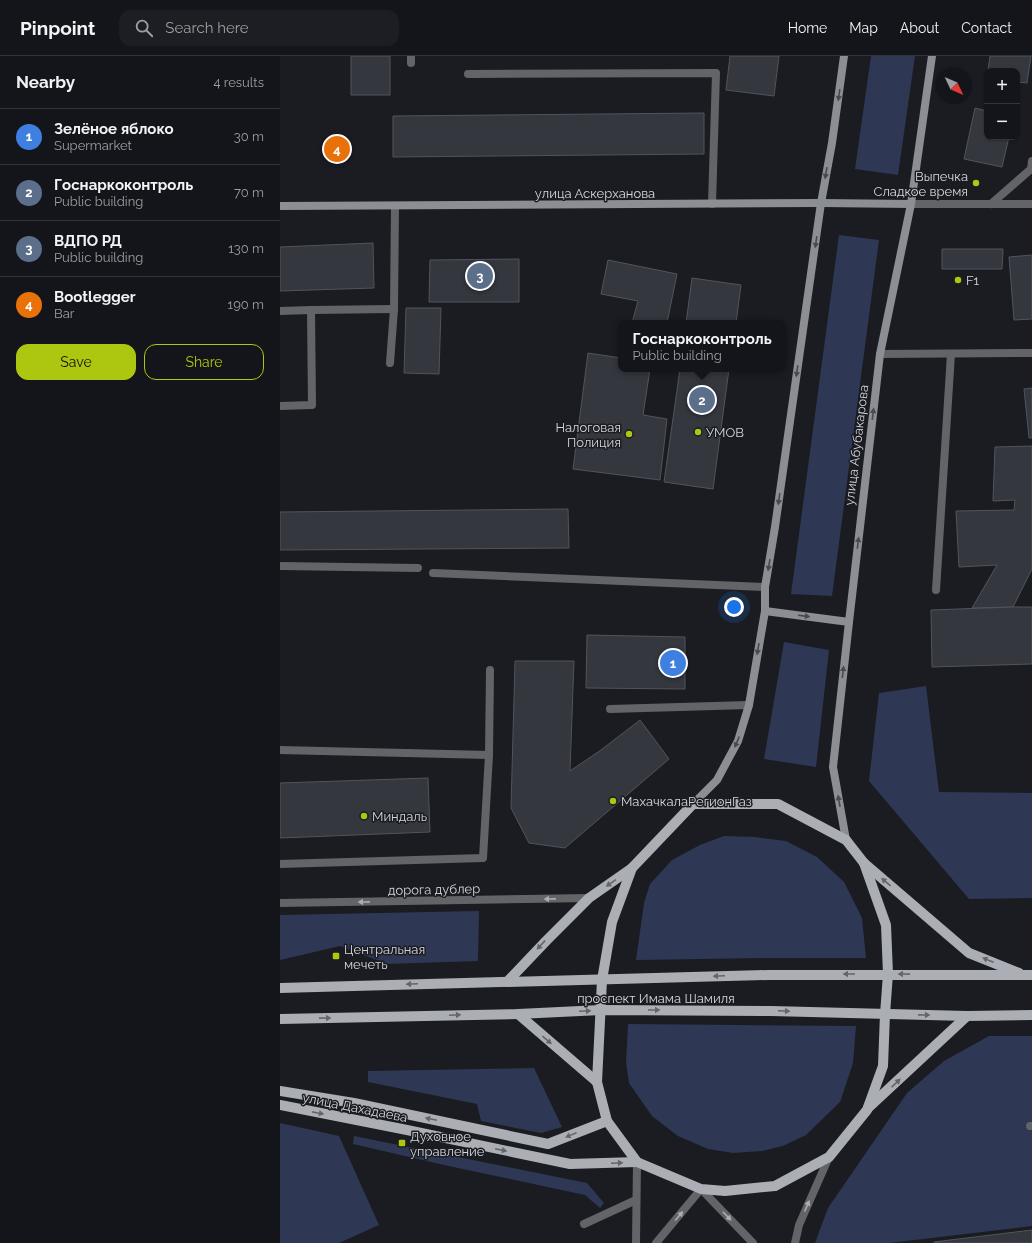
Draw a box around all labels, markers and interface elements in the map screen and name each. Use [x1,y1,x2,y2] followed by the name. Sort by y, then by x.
[119,10,399,46] search box
[20,17,95,39] text: Pinpoint
[133,17,155,39] icon: search
[165,19,249,37] text: Search here
[788,20,827,36] text: Home
[849,20,878,36] text: Map
[900,20,939,36] text: About
[961,20,1012,36] text: Contact
[936,68,972,104] north arrow
[984,68,1020,140] map controls
[984,68,1020,104] button: +
[16,72,75,92] text: Nearby
[213,75,264,90] text: 4 results
[836,89,842,101] one-way arrow
[984,104,1020,140] button: −
[54,120,174,138] text: Зелёное яблоко
[26,129,32,144] text: 1
[234,129,264,144] text: 30 m
[324,134,350,164] pin: 4
[54,138,132,153] text: Supermarket
[823,167,829,179] one-way arrow
[874,169,968,199] place label: Выпечка Сладкое время
[54,176,193,194] text: Госнаркоконтроль
[971,178,981,188] marker: Выпечка Сладкое время
[25,185,33,200] text: 2
[234,185,264,200] text: 70 m
[535,186,655,201] street label: улица Аскерханова
[54,194,143,209] text: Public building
[54,232,122,250] text: ВДПО РД
[813,236,819,248] one-way arrow
[25,241,33,256] text: 3
[228,241,264,256] text: 130 m
[54,250,143,265] text: Public building
[467,261,493,291] pin: 3
[966,273,979,288] place label: F1
[953,275,963,285] marker: F1
[54,288,136,306] text: Bootlegger
[25,297,33,312] text: 4
[228,297,264,312] text: 190 m
[54,306,74,321] text: Bar
[618,320,786,372] popup
[632,330,772,348] text: Госнаркоконтроль
[16,344,136,380] button: Save
[144,344,264,380] button: Share
[632,348,722,363] text: Public building
[794,364,800,377] one-way arrow
[842,384,871,506] street label: улица Абубакарова
[689,385,715,415] pin: 2
[870,408,876,420] one-way arrow
[555,420,621,450] place label: Налоговая Полиция
[706,425,744,440] place label: УМОВ
[693,427,703,437] marker: УМОВ
[624,429,634,439] marker: Налоговая Полиция
[776,493,782,505] one-way arrow
[855,537,861,549] one-way arrow
[766,559,772,571] one-way arrow
[724,597,744,617] your location
[798,613,810,619] one-way arrow
[755,643,761,656] one-way arrow
[660,648,686,678] pin: 1
[840,666,847,678] one-way arrow
[734,736,740,747] one-way arrow
[621,794,752,809] place label: МахачкалаРегионГаз
[836,795,842,807] one-way arrow
[608,796,618,806] marker: МахачкалаРегионГаз
[372,809,427,824] place label: Миндаль
[359,811,369,821] marker: Миндаль
[881,877,892,886] one-way arrow
[605,879,616,887] one-way arrow
[388,881,480,898] street label: дорога дублер
[543,896,556,902] one-way arrow
[357,899,370,905] one-way arrow
[537,940,546,950] one-way arrow
[344,942,425,972] place label: Центральная мечеть
[331,951,341,961] marker: Центральная мечеть
[982,957,994,963] one-way arrow
[842,971,855,977] one-way arrow
[897,971,910,977] one-way arrow
[713,973,725,980] one-way arrow
[405,981,418,987] one-way arrow
[577,991,735,1006] street label: проспект Имама Шамиля
[648,1007,661,1013] one-way arrow
[579,1008,592,1014] one-way arrow
[778,1008,791,1014] one-way arrow
[449,1012,461,1019] one-way arrow
[918,1012,931,1018] one-way arrow
[319,1015,332,1021] one-way arrow
[542,1035,553,1044] one-way arrow
[891,1079,900,1088] one-way arrow
[301,1090,409,1125] street label: улица Дахадаева
[312,1110,324,1116] one-way arrow
[425,1116,437,1122] one-way arrow
[410,1129,485,1159] place label: Духовное управление
[564,1133,576,1139] one-way arrow
[397,1138,407,1148] marker: Духовное управление
[494,1147,507,1153] one-way arrow
[611,1159,624,1166] one-way arrow
[805,1200,811,1212] one-way arrow
[674,1211,683,1221] one-way arrow
[722,1211,732,1221] one-way arrow

